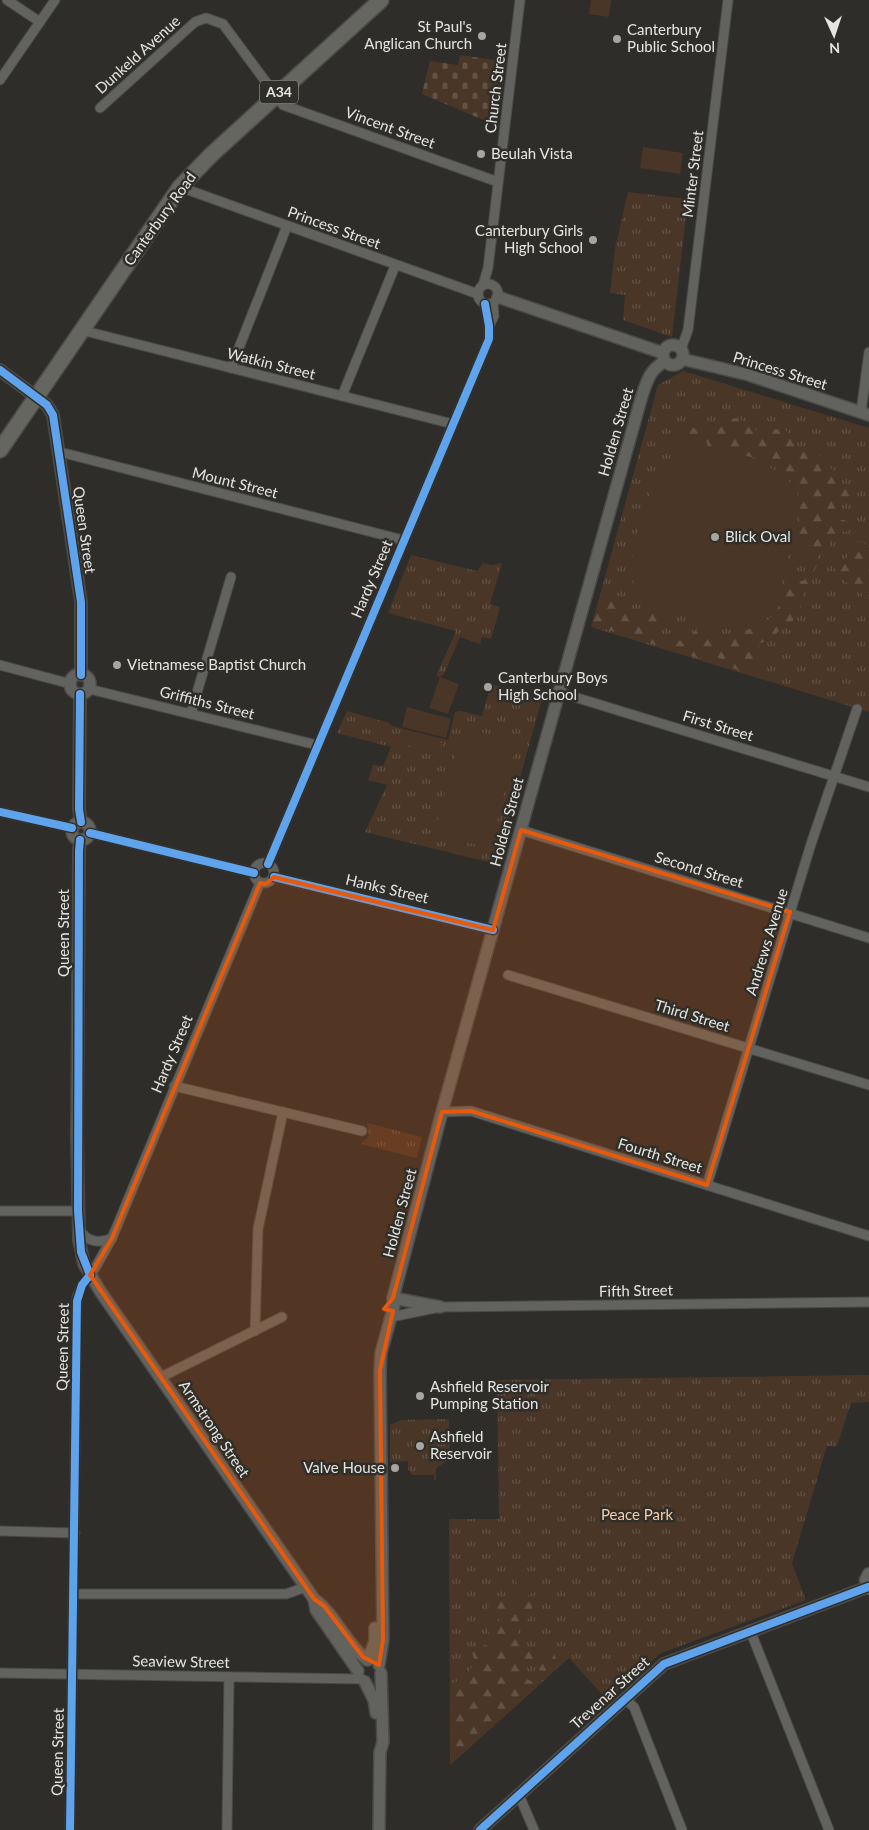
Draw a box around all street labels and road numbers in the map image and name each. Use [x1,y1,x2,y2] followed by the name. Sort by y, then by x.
[91,11,184,97] street label: Dunkeld Avenue
[481,41,510,134] street label: Church Street
[260,80,298,104] road number: A34
[343,103,438,152] street label: Vincent Street
[678,129,706,218] street label: Minter Street
[119,168,199,269] street label: Canterbury Road
[285,202,384,252] street label: Princess Street
[225,343,318,383] street label: Watkin Street
[731,347,830,393] street label: Princess Street
[594,385,636,478] street label: Holden Street
[191,463,280,502] street label: Mount Street
[70,485,100,575] street label: Queen Street
[347,536,396,620] street label: Hardy Street
[158,682,257,723] street label: Griffiths Street
[681,706,756,744] street label: First Street
[486,775,527,868] street label: Holden Street
[653,847,746,891] street label: Second Street
[344,870,431,906] street label: Hanks Street
[741,886,791,997] street label: Andrews Avenue
[54,888,72,977] street label: Queen Street
[653,995,733,1035] street label: Third Street
[147,1011,196,1095] street label: Hardy Street
[616,1134,705,1177] street label: Fourth Street
[379,1166,420,1259] street label: Holden Street
[599,1280,674,1300] street label: Fifth Street
[52,1302,72,1391] street label: Queen Street
[176,1377,254,1481] street label: Armstrong Street
[132,1651,230,1671] street label: Seaview Street
[566,1652,653,1732] street label: Trevenar Street
[47,1707,67,1796] street label: Queen Street

